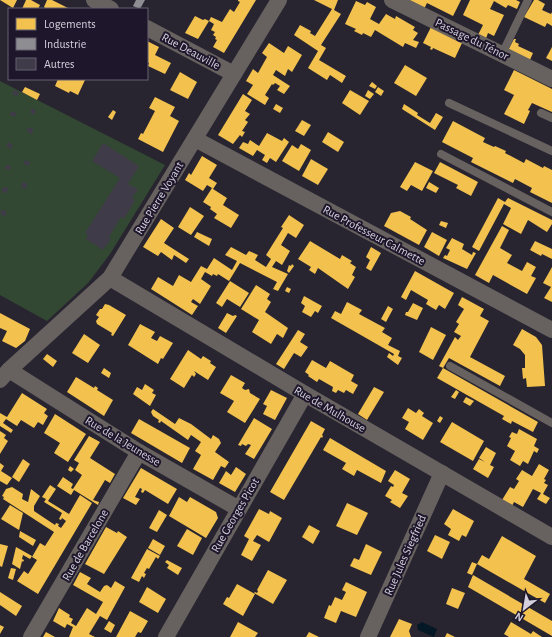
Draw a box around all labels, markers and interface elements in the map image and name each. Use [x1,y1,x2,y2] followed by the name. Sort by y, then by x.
[8,8,148,80] legend
[433,16,511,62] street label: Passage du Ténor
[44,18,96,30] text: Logements
[160,31,222,71] street label: Rue Deauville
[44,38,86,50] text: Industrie
[44,58,74,70] text: Autres
[133,159,186,237] street label: Rue Pierre Voyant
[321,203,427,267] street label: Rue Professeur Calmette
[292,384,368,434] street label: Rue de Mulhouse
[83,414,163,468] street label: Rue de la Jeunesse
[209,476,261,554] street label: Rue Georges Picot
[60,507,110,583] street label: Rue de Barcelone
[382,513,428,597] street label: Rue Jules Siegfried
[504,589,544,629] north arrow
[513,610,525,624] text: N

